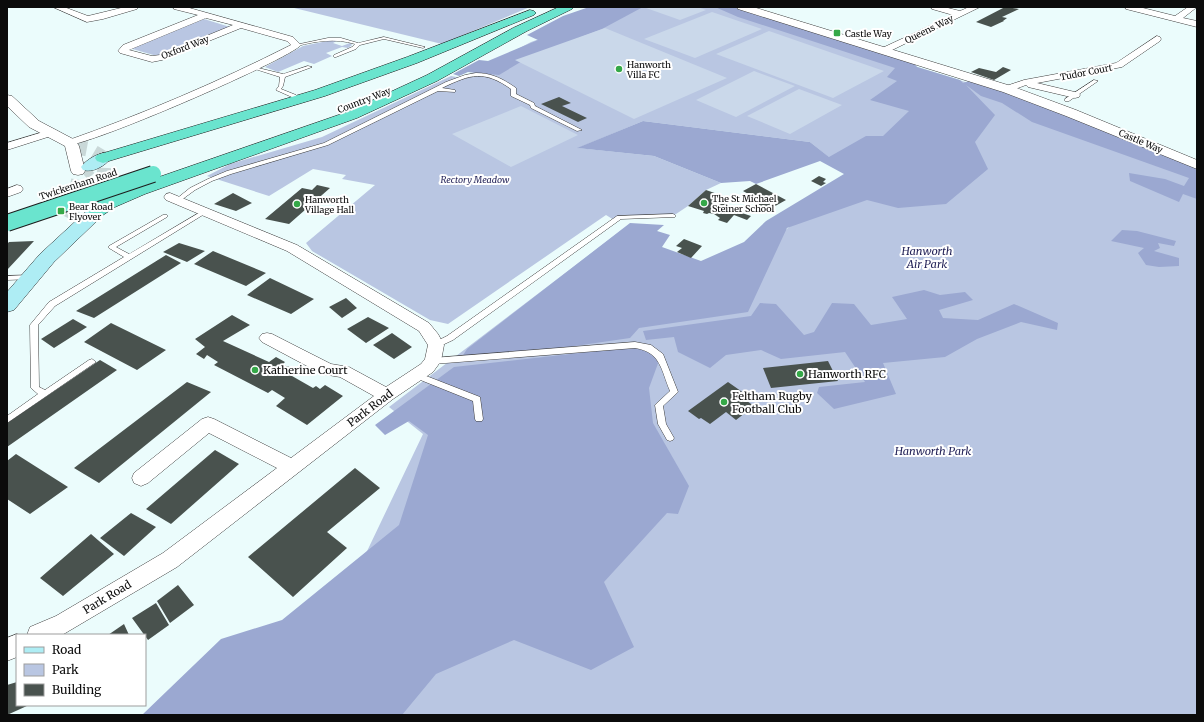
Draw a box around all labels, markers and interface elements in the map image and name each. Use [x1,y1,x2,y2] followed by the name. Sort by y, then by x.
[903,12,956,46] street label: Queens Way
[832,28,842,38] marker: Castle Way
[845,28,893,39] place label: Castle Way
[160,33,211,61] street label: Oxford Way
[626,59,671,80] place label: Hanworth Villa FC
[1059,61,1113,82] street label: Tudor Court
[614,64,624,74] marker: Hanworth Villa FC
[336,85,393,115] street label: Country Way
[1117,127,1165,156] street label: Castle Way
[38,166,119,202] street label: Twickenham Road
[441,174,510,185] park label: Rectory Meadow
[712,193,777,214] place label: The St Michael Steiner School
[304,194,354,215] place label: Hanworth Village Hall
[699,198,709,208] marker: The St Michael Steiner School
[292,199,302,209] marker: Hanworth Village Hall
[69,201,113,222] place label: Bear Road Flyover
[56,206,66,216] marker: Bear Road Flyover
[901,244,953,271] park label: Hanworth Air Park
[263,363,348,377] place label: Katherine Court
[250,365,260,375] marker: Katherine Court
[808,367,886,381] place label: Hanworth RFC
[795,369,805,379] marker: Hanworth RFC
[344,386,396,430] street label: Park Road
[732,389,813,416] place label: Feltham Rugby Football Club
[719,397,729,407] marker: Feltham Rugby Football Club
[894,444,971,458] park label: Hanworth Park
[80,577,134,617] street label: Park Road
[16,634,146,706] legend
[52,642,81,657] text: Road
[52,662,79,677] text: Park
[52,682,102,697] text: Building

